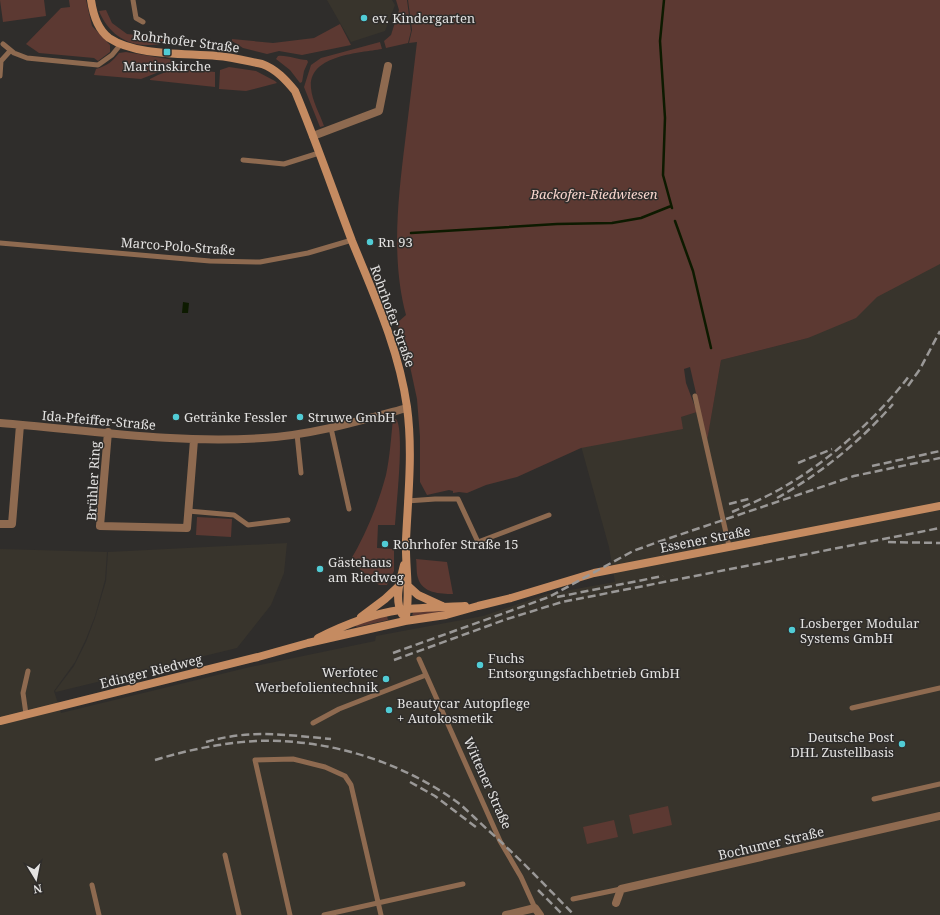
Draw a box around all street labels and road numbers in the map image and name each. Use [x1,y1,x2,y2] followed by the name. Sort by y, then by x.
[131,26,241,56] street label: Rohrhofer Straße
[120,233,236,259] street label: Marco-Polo-Straße
[366,262,420,370] street label: Rohrhofer Straße
[41,406,157,434] street label: Ida-Pfeiffer-Straße
[82,441,104,521] street label: Brühler Ring
[658,521,752,557] street label: Essener Straße
[98,650,204,692] street label: Edinger Riedweg
[460,734,516,832] street label: Wittener Straße
[716,822,826,864] street label: Bochumer Straße

